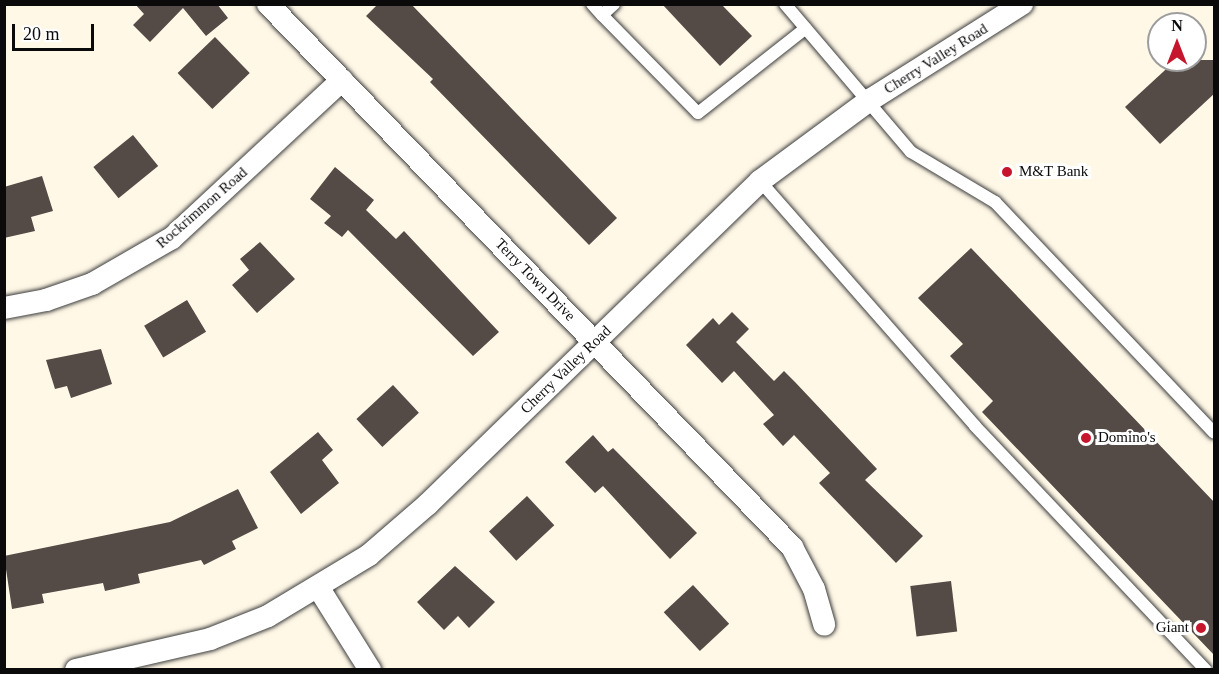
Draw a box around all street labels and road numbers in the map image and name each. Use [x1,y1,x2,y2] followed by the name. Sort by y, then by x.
[881,20,991,98] street label: Cherry Valley Road
[153,164,251,252] street label: Rockrimmon Road
[491,235,579,325] street label: Terry Town Drive
[517,322,615,418] street label: Cherry Valley Road

